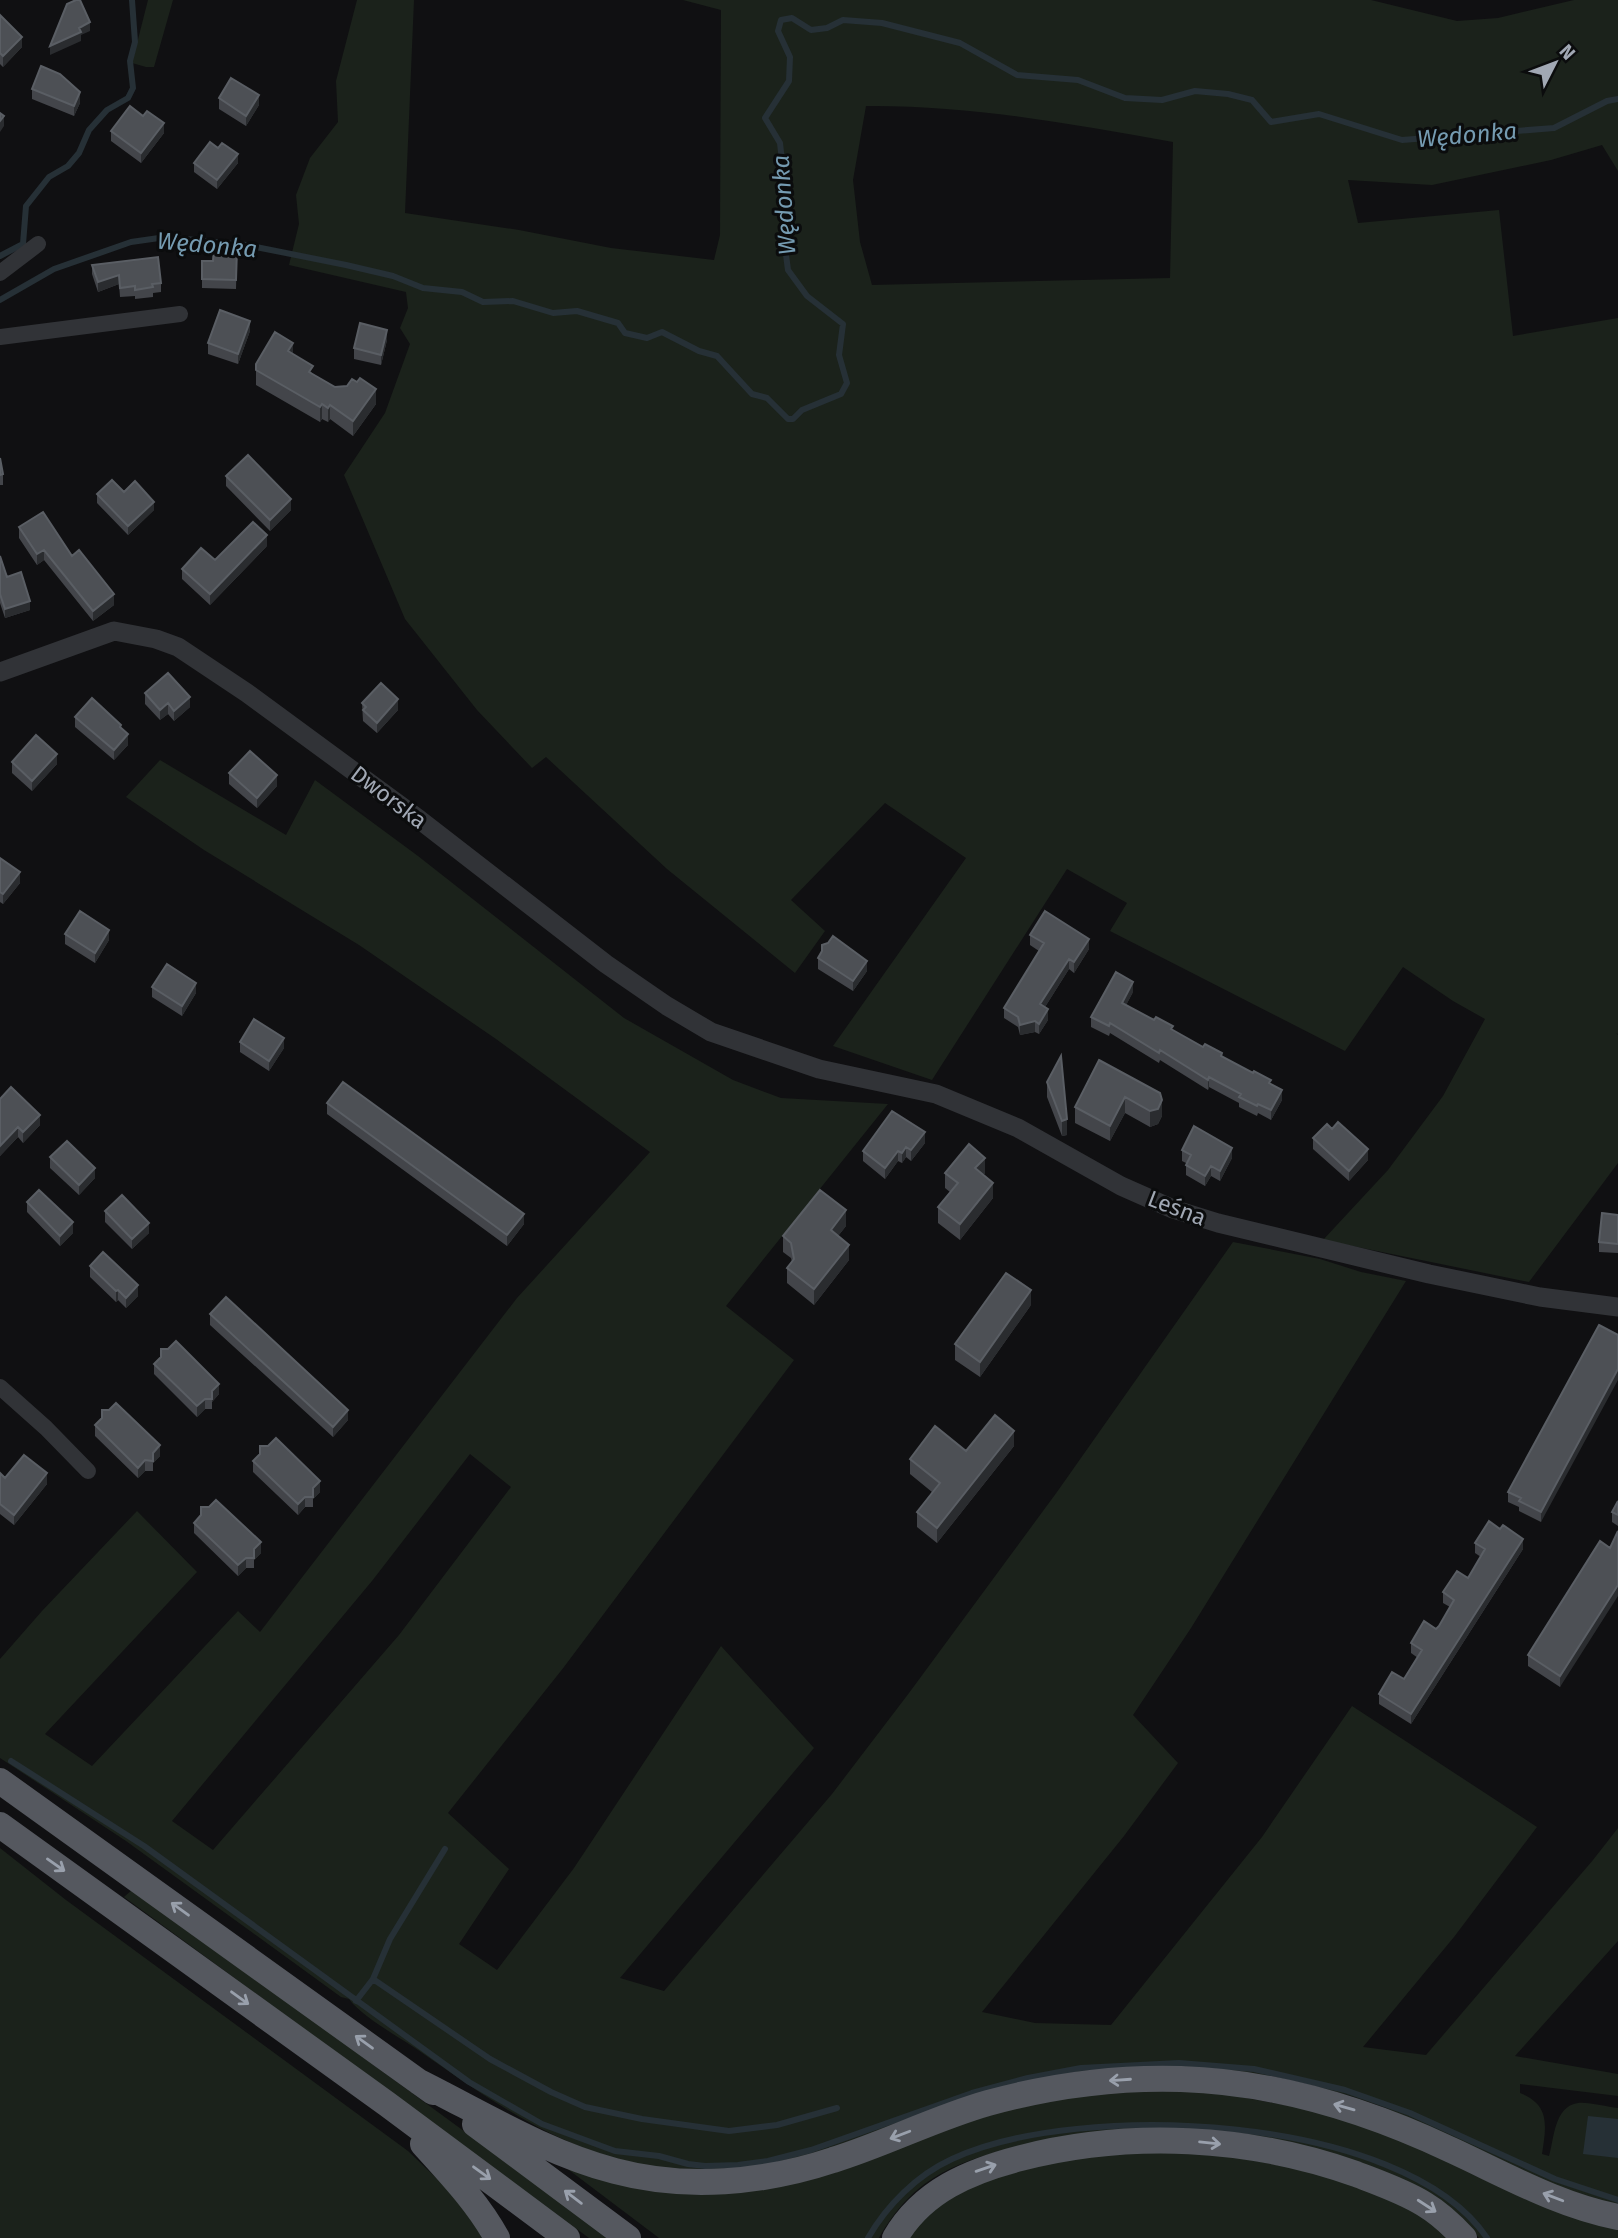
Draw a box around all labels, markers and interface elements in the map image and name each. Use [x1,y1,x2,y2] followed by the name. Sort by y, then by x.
[1520,28,1590,98] north arrow
[1554,40,1580,64] text: N
[1416,117,1518,153] water label: Wędonka
[767,154,801,256] water label: Wędonka
[156,227,258,263] water label: Wędonka
[345,759,433,835] street label: Dworska
[1144,1184,1210,1232] street label: Leśna
[46,1858,65,1872] one-way arrow
[171,1902,190,1916] one-way arrow
[230,1991,249,2005] one-way arrow
[355,2035,374,2049] one-way arrow
[1109,2074,1132,2087] one-way arrow
[1334,2100,1356,2113] one-way arrow
[890,2130,912,2143] one-way arrow
[1198,2137,1221,2150] one-way arrow
[974,2161,996,2174] one-way arrow
[472,2165,491,2180] one-way arrow
[564,2189,583,2204] one-way arrow
[1543,2190,1564,2203] one-way arrow
[1416,2200,1436,2214] one-way arrow

